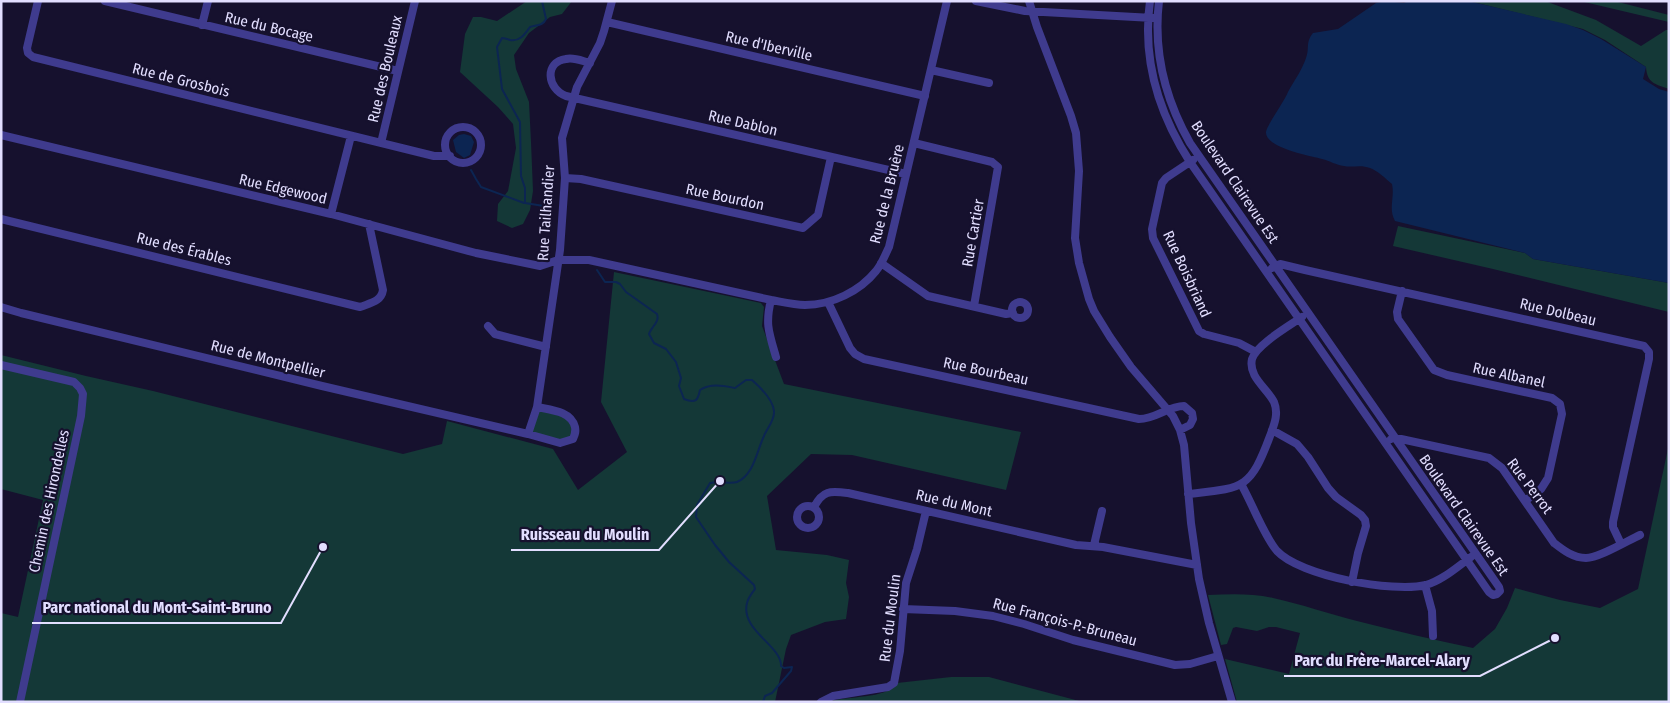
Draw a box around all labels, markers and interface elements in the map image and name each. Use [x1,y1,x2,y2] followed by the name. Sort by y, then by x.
[223,8,315,46] street label: Rue du Bocage
[364,13,406,124] street label: Rue des Bouleaux
[724,27,814,65] street label: Rue d'Iberville
[130,59,232,101] street label: Rue de Grosbois
[707,106,779,140] street label: Rue Dablon
[1187,117,1283,247] street label: Boulevard Clairevue Est
[866,143,908,245] street label: Rue de la Bruère
[534,164,558,261] street label: Rue Tailhandier
[237,170,329,208] street label: Rue Edgewood
[684,180,766,214] street label: Rue Bourdon
[958,197,988,268] street label: Rue Cartier
[1159,228,1215,320] street label: Rue Boisbriand
[135,229,233,269] street label: Rue des Érables
[1518,294,1598,330] street label: Rue Dolbeau
[209,336,328,382] street label: Rue de Montpellier
[942,353,1030,389] street label: Rue Bourbeau
[1471,359,1547,391] street label: Rue Albanel
[25,428,73,574] street label: Chemin des Hirondelles
[1415,451,1513,579] street label: Boulevard Clairevue Est
[1503,455,1557,517] street label: Rue Perrot
[914,485,994,521] street label: Rue du Mont
[511,519,659,550] callout: Ruisseau du Moulin
[521,525,649,544] text: Ruisseau du Moulin
[876,573,904,663] street label: Rue du Moulin
[32,592,281,623] callout: Parc national du Mont-Saint-Bruno
[991,594,1139,650] street label: Rue François-P.-Bruneau
[42,598,272,617] text: Parc national du Mont-Saint-Bruno
[1284,645,1480,676] callout: Parc du Frère-Marcel-Alary
[1294,651,1470,670] text: Parc du Frère-Marcel-Alary

